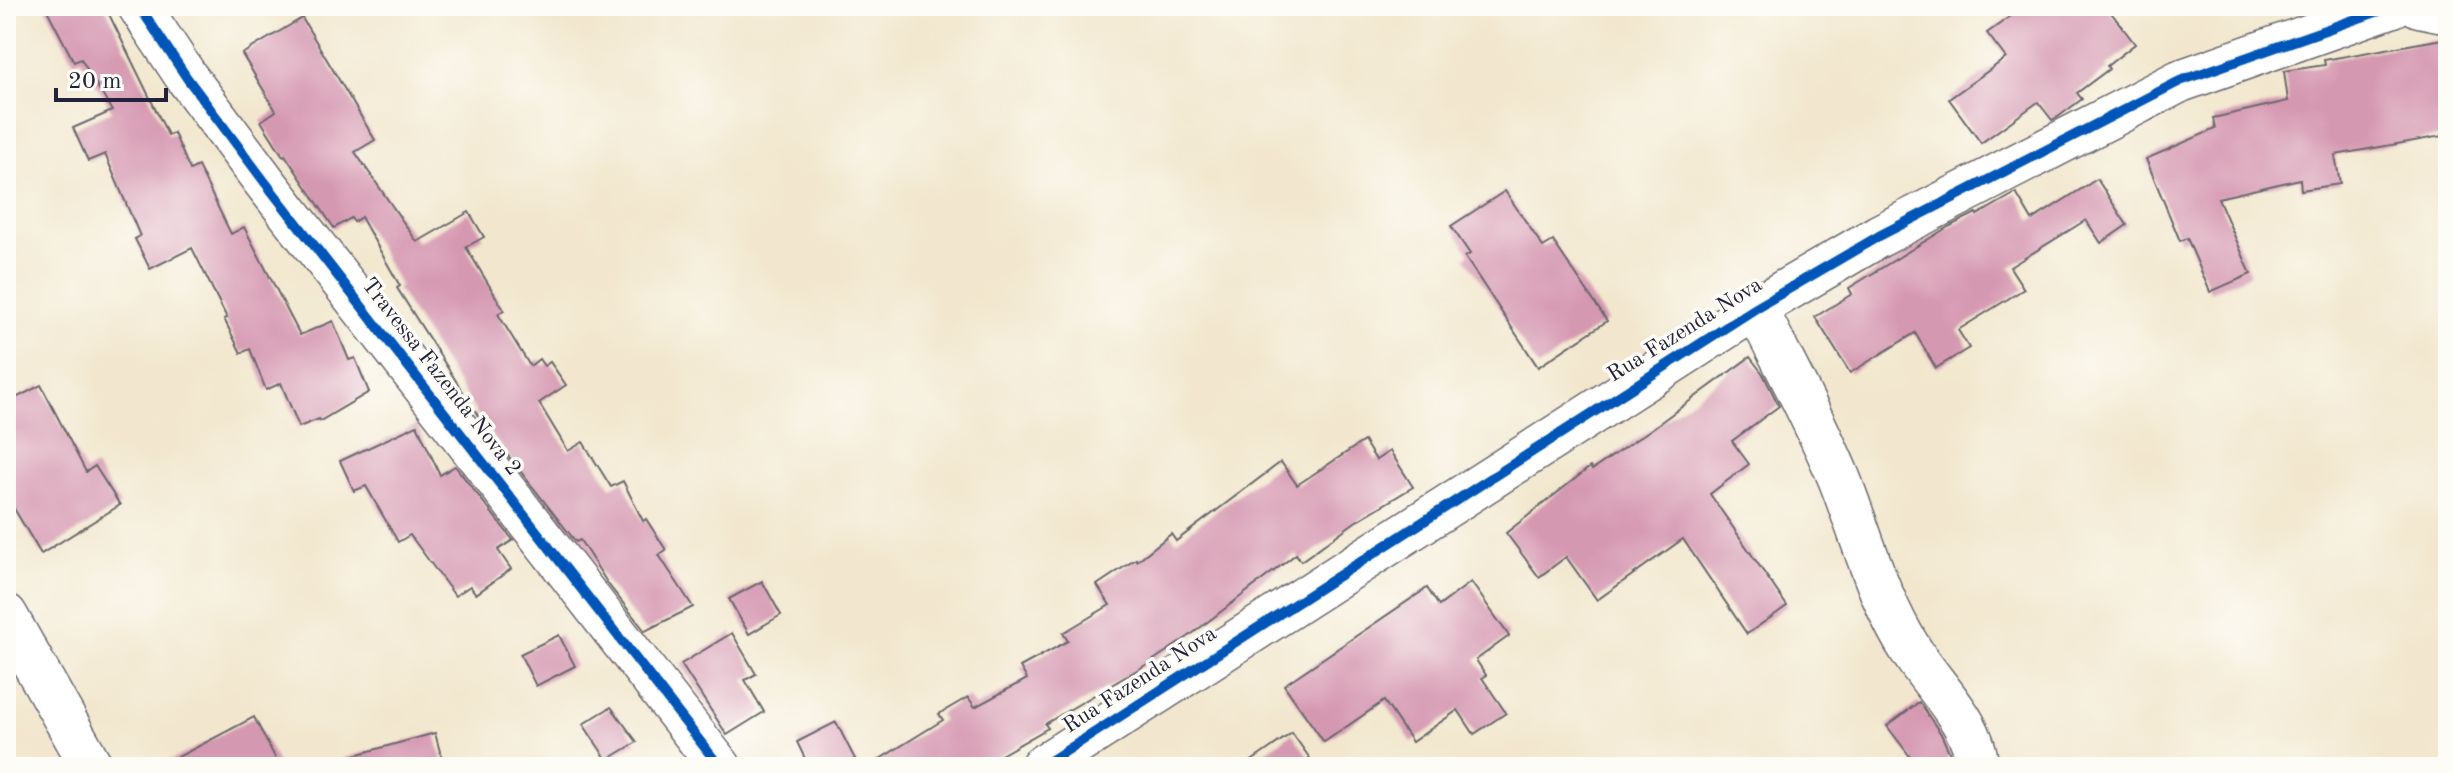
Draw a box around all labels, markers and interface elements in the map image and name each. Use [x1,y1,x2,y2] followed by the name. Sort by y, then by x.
[56,52,166,102] scale bar
[68,70,122,94] text: 20 m
[1604,273,1766,386] street label: Rua Fazenda Nova
[357,274,525,480] street label: Travessa Fazenda Nova 2
[1059,622,1221,738] street label: Rua Fazenda Nova

